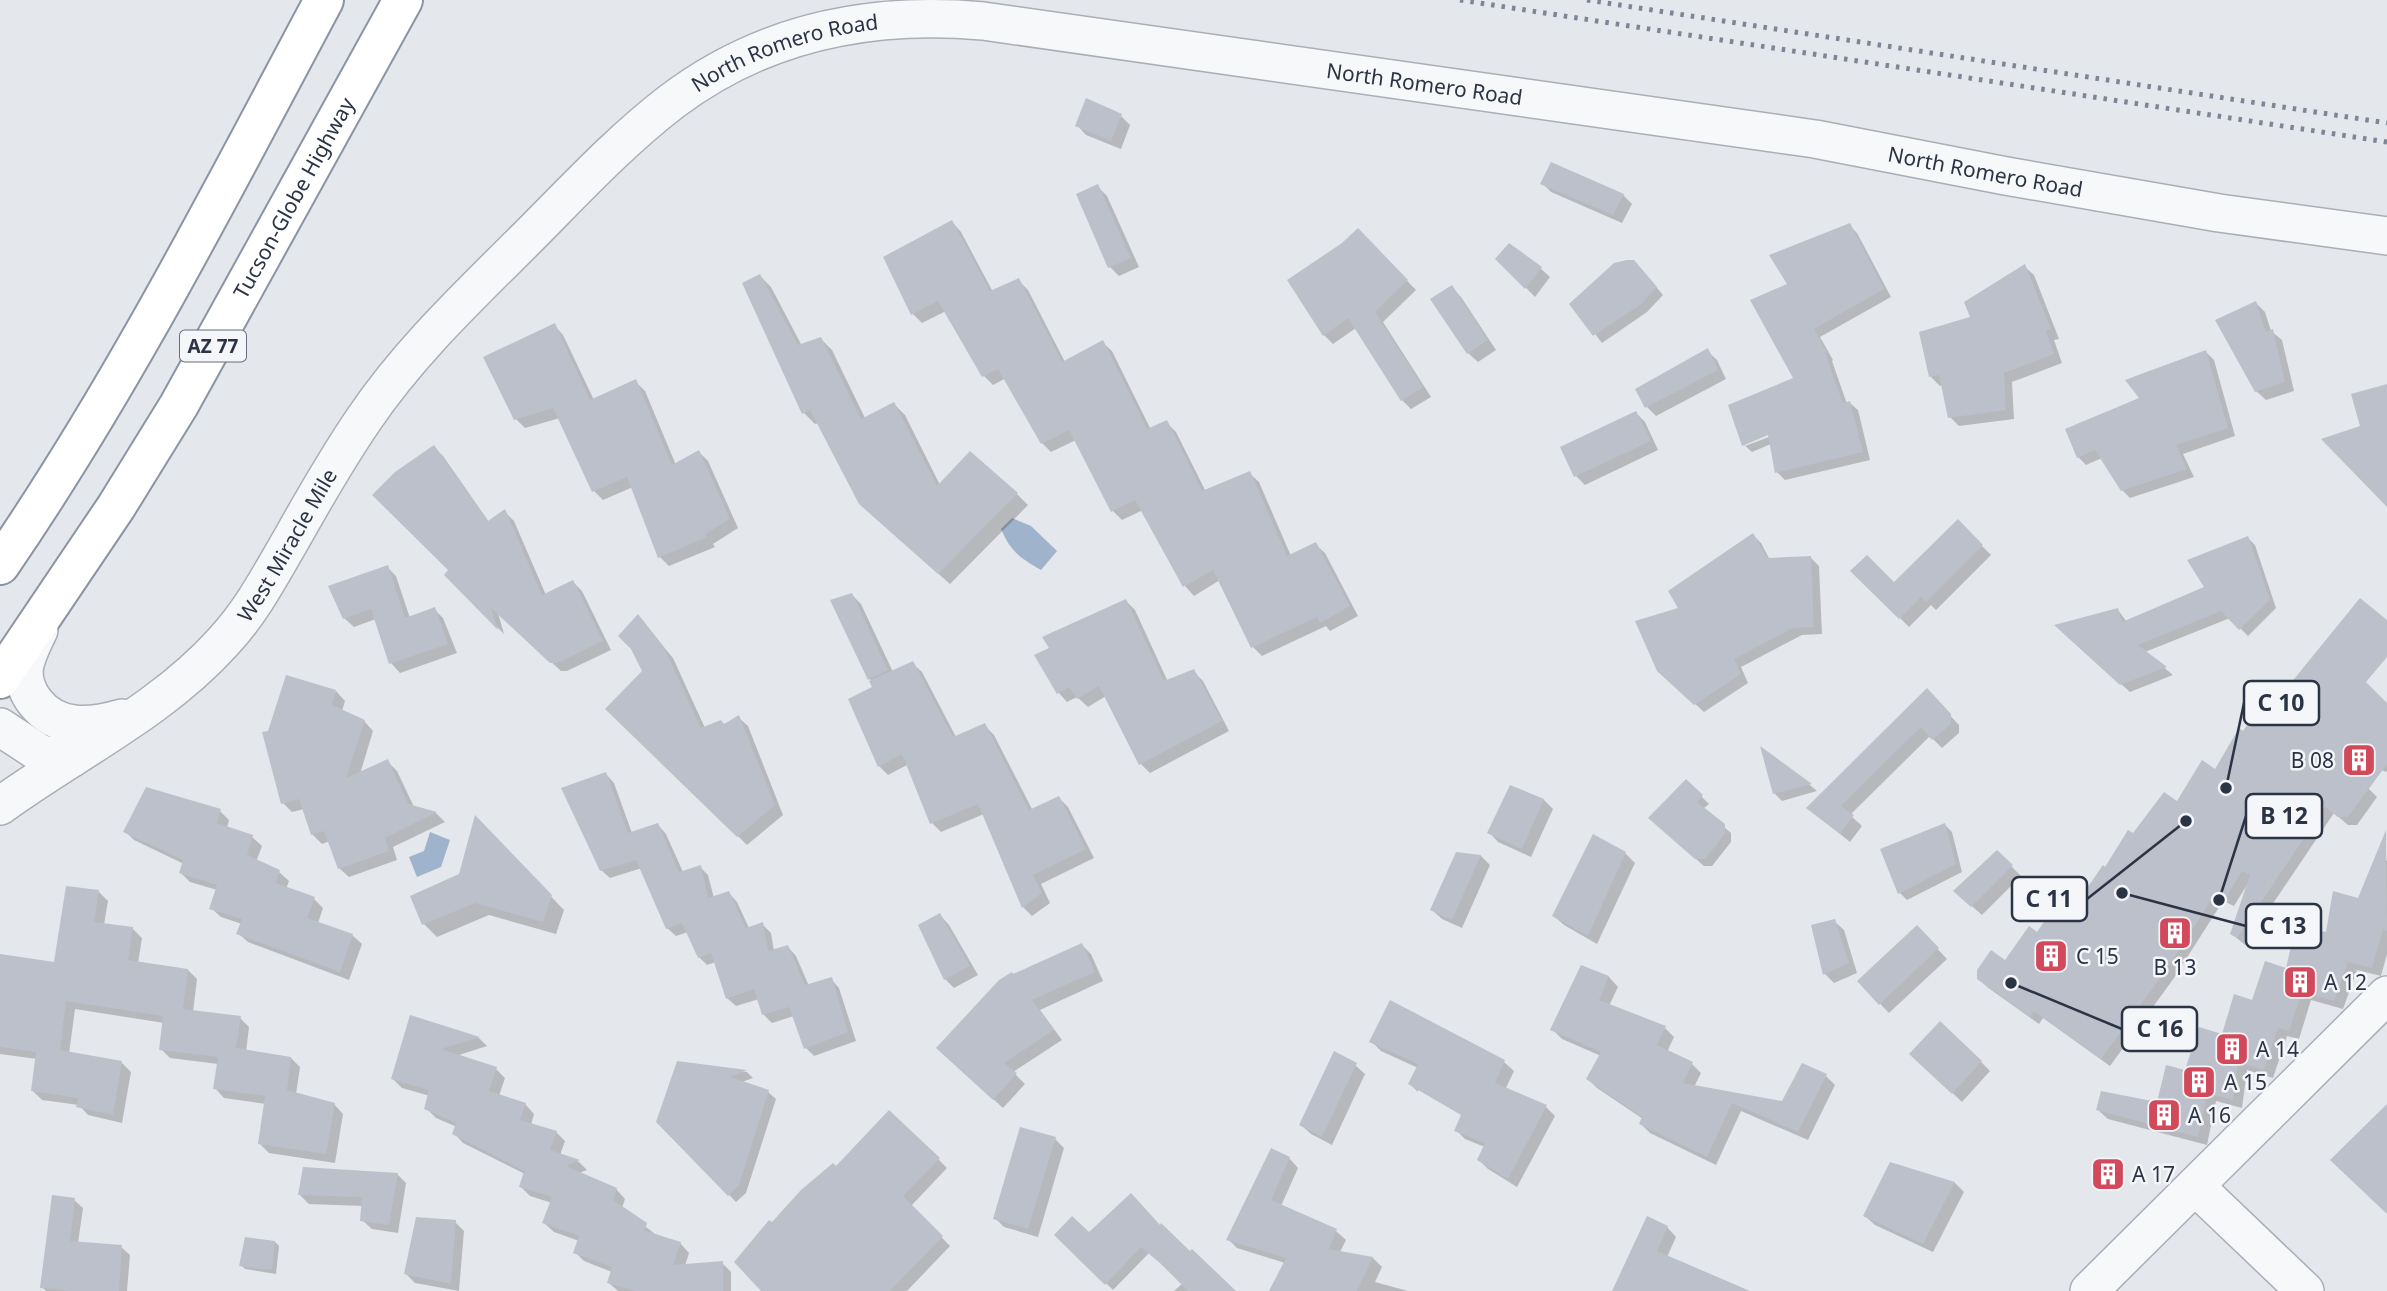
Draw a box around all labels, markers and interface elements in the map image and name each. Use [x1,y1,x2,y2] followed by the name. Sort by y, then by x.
[686,7,880,98] street label: North Romero Road
[1325,56,1524,111] street label: North Romero Road
[227,92,361,304] street label: Tucson-Globe Highway
[1886,139,2085,203] street label: North Romero Road
[180,330,246,362] road number: AZ 77
[231,463,343,627] street label: West Miracle Mile
[2244,681,2319,725] callout: C 10
[2257,686,2305,718] text: C 10
[2340,741,2378,779] building icon: B 08
[2291,746,2334,774] place label: B 08
[2246,794,2322,838] callout: B 12
[2260,799,2308,831] text: B 12
[2012,877,2087,921] callout: C 11
[2025,882,2073,914] text: C 11
[2246,904,2321,948] callout: C 13
[2259,909,2307,941] text: C 13
[2156,914,2194,952] building icon: B 13
[2032,937,2070,975] building icon: C 15
[2076,942,2119,970] place label: C 15
[2153,953,2197,981] place label: B 13
[2281,963,2319,1001] building icon: A 12
[2324,968,2367,996] place label: A 12
[2122,1007,2197,1051] callout: C 16
[2136,1012,2184,1044] text: C 16
[2213,1030,2251,1068] building icon: A 14
[2256,1035,2299,1063] place label: A 14
[2180,1063,2218,1101] building icon: A 15
[2224,1068,2267,1096] place label: A 15
[2145,1096,2183,1134] building icon: A 16
[2188,1101,2231,1129] place label: A 16
[2089,1155,2127,1193] building icon: A 17
[2132,1160,2175,1188] place label: A 17

